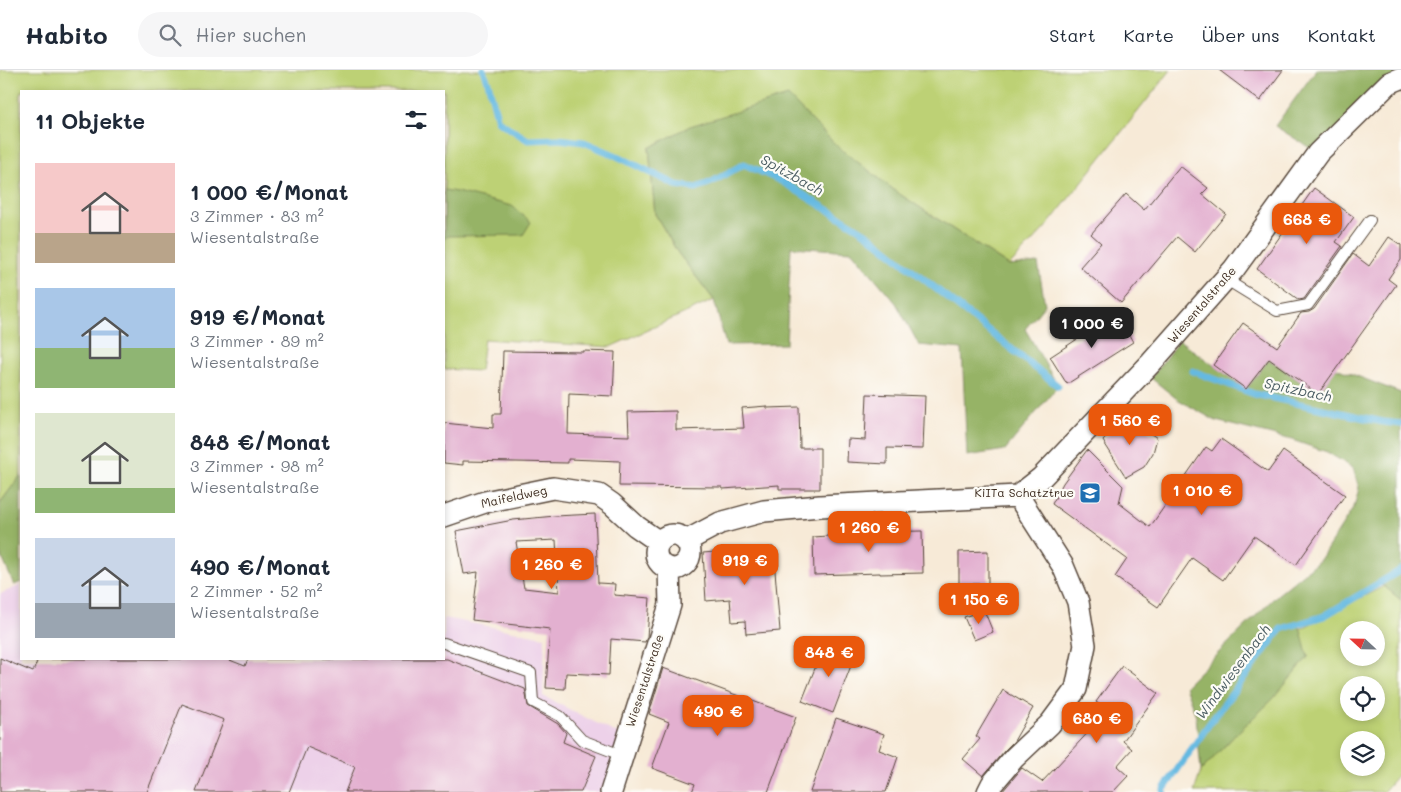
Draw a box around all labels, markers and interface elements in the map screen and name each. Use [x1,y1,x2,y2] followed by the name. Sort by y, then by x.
[138,12,488,57] search box
[25,19,108,50] text: Habito
[156,21,184,49] icon: search
[196,22,306,47] text: Hier suchen
[1049,23,1096,47] text: Start
[1124,23,1174,47] text: Karte
[1202,23,1280,47] text: Über uns
[1308,23,1376,47] text: Kontakt
[402,106,430,134] icon: filters
[35,107,145,134] text: 11 Objekte
[758,150,827,200] water label: Spitzbach
[190,178,348,205] text: 1 000 €/Monat
[75,183,135,243] icon: home
[1272,202,1342,245] pin: 668 €
[190,205,324,226] text: 3 Zimmer · 83 m²
[1283,208,1331,229] text: 668 €
[190,226,319,247] text: Wiesentalstraße
[1163,263,1239,346] street label: Wiesentalstraße
[190,303,325,330] text: 919 €/Monat
[1046,306,1138,349] pin: 1 000 €
[75,308,135,368] icon: home
[1061,312,1123,333] text: 1 000 €
[190,330,324,351] text: 3 Zimmer · 89 m²
[190,351,319,372] text: Wiesentalstraße
[1263,373,1334,406] water label: Spitzbach
[1084,404,1176,446] pin: 1 560 €
[1100,409,1160,430] text: 1 560 €
[190,428,330,455] text: 848 €/Monat
[75,433,135,493] icon: home
[190,455,324,476] text: 3 Zimmer · 98 m²
[1156,474,1248,516] pin: 1 010 €
[190,476,319,497] text: Wiesentalstraße
[1172,479,1232,500] text: 1 010 €
[479,481,548,511] street label: Maifeldweg
[1078,481,1102,505] school or university icon: KiITa Schatztrue
[974,484,1074,500] place label: KiITa Schatztrue
[823,510,915,553] pin: 1 260 €
[839,516,899,537] text: 1 260 €
[710,544,780,586] pin: 919 €
[506,548,598,590] pin: 1 260 €
[722,549,768,570] text: 919 €
[190,553,330,580] text: 490 €/Monat
[522,553,582,574] text: 1 260 €
[75,558,135,618] icon: home
[190,580,323,601] text: 2 Zimmer · 52 m²
[933,582,1025,625] pin: 1 150 €
[950,588,1008,609] text: 1 150 €
[190,601,319,622] text: Wiesentalstraße
[1191,620,1275,723] water label: Windwiesenbach
[1340,621,1385,666] north arrow
[1340,621,1385,776] map controls
[621,632,667,729] street label: Wiesentalstraße
[794,636,864,678] pin: 848 €
[805,641,853,662] text: 848 €
[1340,676,1385,721] button: locate
[683,694,753,737] pin: 490 €
[694,700,742,721] text: 490 €
[1062,702,1132,744] pin: 680 €
[1073,707,1121,728] text: 680 €
[1340,731,1385,776] button: layers

